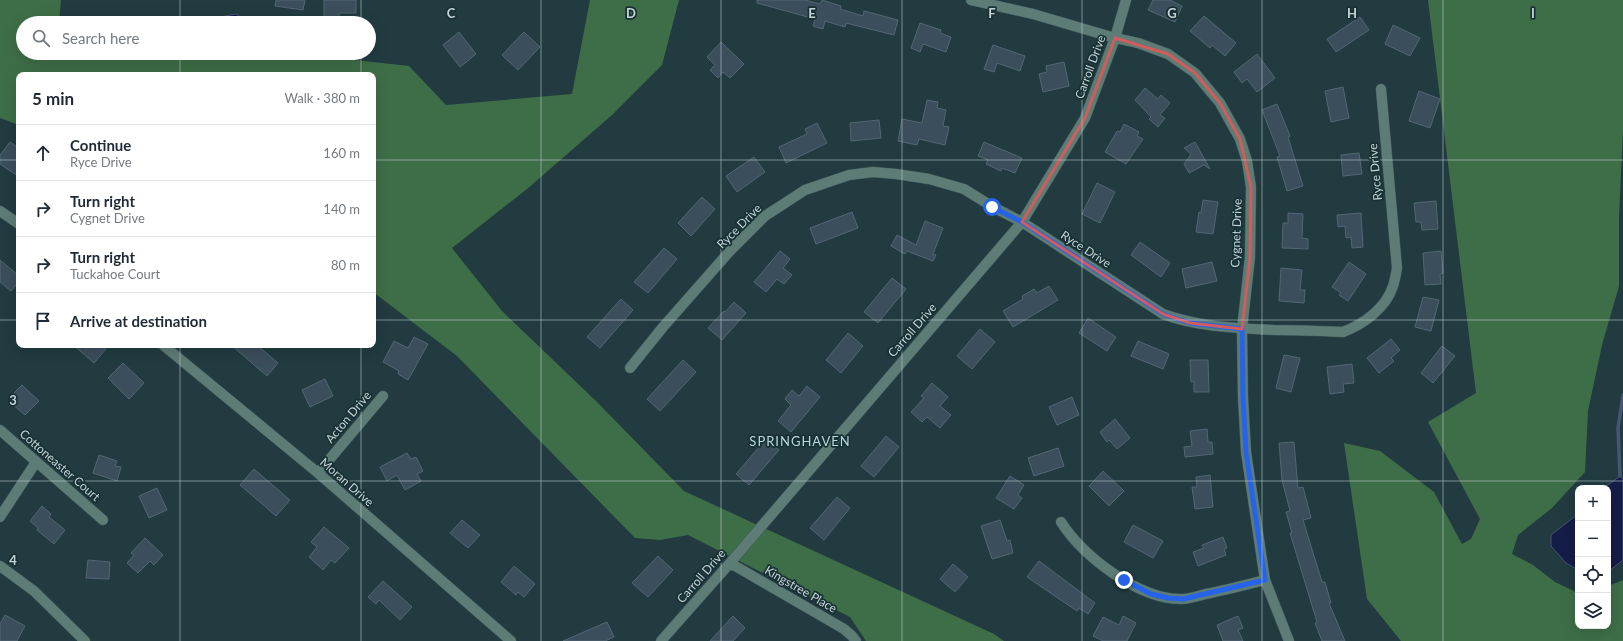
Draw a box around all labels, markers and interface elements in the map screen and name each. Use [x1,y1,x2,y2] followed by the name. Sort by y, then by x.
[447,5,456,21] text: C
[626,5,636,21] text: D
[808,5,816,21] text: E
[988,5,996,21] text: F
[1167,5,1177,21] text: G
[1347,5,1357,21] text: H
[1531,5,1535,21] text: I
[16,16,376,60] search box
[30,27,52,49] icon: search
[62,29,139,47] text: Search here
[1072,33,1108,101] street label: Carroll Drive
[32,88,74,109] text: 5 min
[284,90,360,106] text: Walk · 380 m
[70,136,131,154] text: Continue
[32,142,54,164] icon: ahead
[1365,143,1385,201] street label: Ryce Drive
[323,145,360,161] text: 160 m
[70,154,132,170] text: Ryce Drive
[70,192,135,210] text: Turn right
[32,198,54,220] icon: right
[983,198,1001,216] route start
[1227,198,1245,268] street label: Cygnet Drive
[323,201,360,217] text: 140 m
[714,201,764,251] street label: Ryce Drive
[70,210,145,226] text: Cygnet Drive
[1058,227,1114,271] street label: Ryce Drive
[70,248,135,266] text: Turn right
[32,254,54,276] icon: right
[331,257,360,273] text: 80 m
[70,266,160,282] text: Tuckahoe Court
[884,300,940,360] street label: Carroll Drive
[32,310,54,332] icon: arrive
[70,312,207,330] text: Arrive at destination
[322,388,374,446] street label: Acton Drive
[9,392,17,408] text: 3
[17,426,104,504] street label: Cottoneaster Court
[749,433,851,449] district label: SPRINGHAVEN
[317,455,377,509] street label: Moran Drive
[1575,485,1611,629] map controls
[1575,485,1611,521] button: +
[1575,521,1611,557] button: −
[673,546,729,606] street label: Carroll Drive
[9,552,17,568] text: 4
[1575,557,1611,593] button: locate
[762,562,840,616] street label: Kingstree Place
[1115,571,1133,589] route end
[1575,593,1611,629] button: layers

